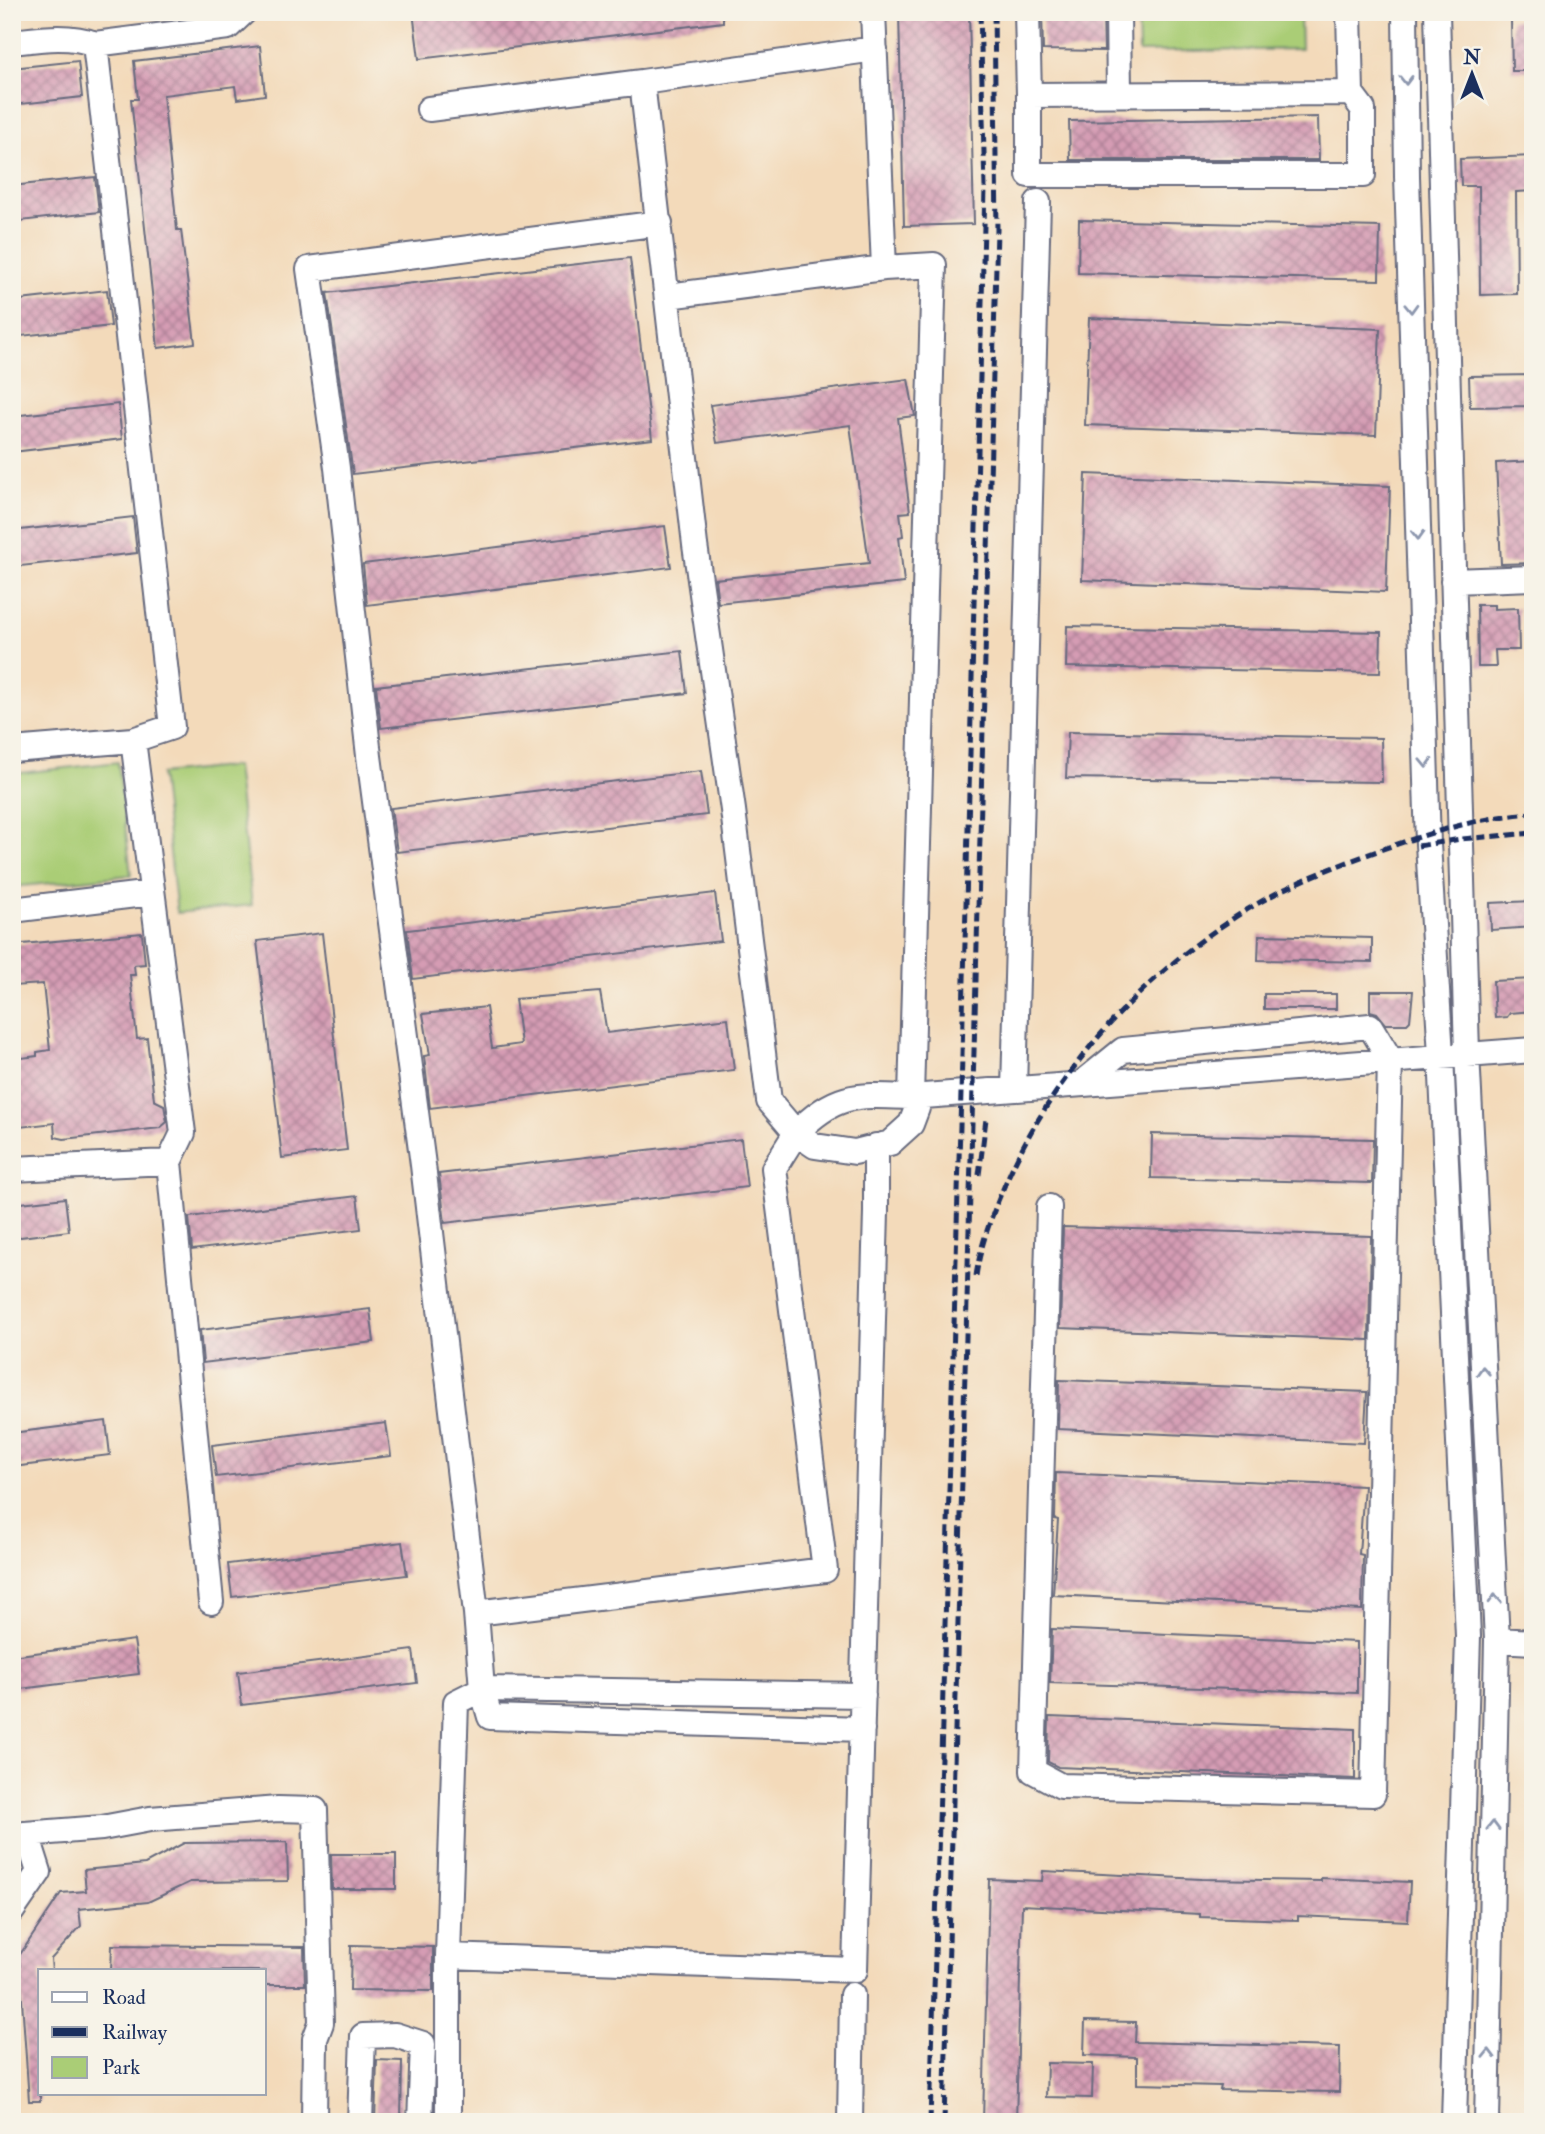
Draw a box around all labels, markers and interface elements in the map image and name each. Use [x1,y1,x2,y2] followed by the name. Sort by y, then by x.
[1436,38,1506,108] north arrow
[1462,46,1481,70] text: N
[1398,76,1414,86] one-way arrow
[1404,303,1419,314] one-way arrow
[1411,530,1426,541] one-way arrow
[1418,757,1433,768] one-way arrow
[1476,1366,1491,1377] one-way arrow
[1488,1593,1503,1604] one-way arrow
[1486,1820,1501,1831] one-way arrow
[38,1969,266,2096] legend
[102,1984,147,2011] text: Road
[102,2019,168,2046] text: Railway
[1481,2048,1496,2059] one-way arrow
[102,2054,140,2081] text: Park

